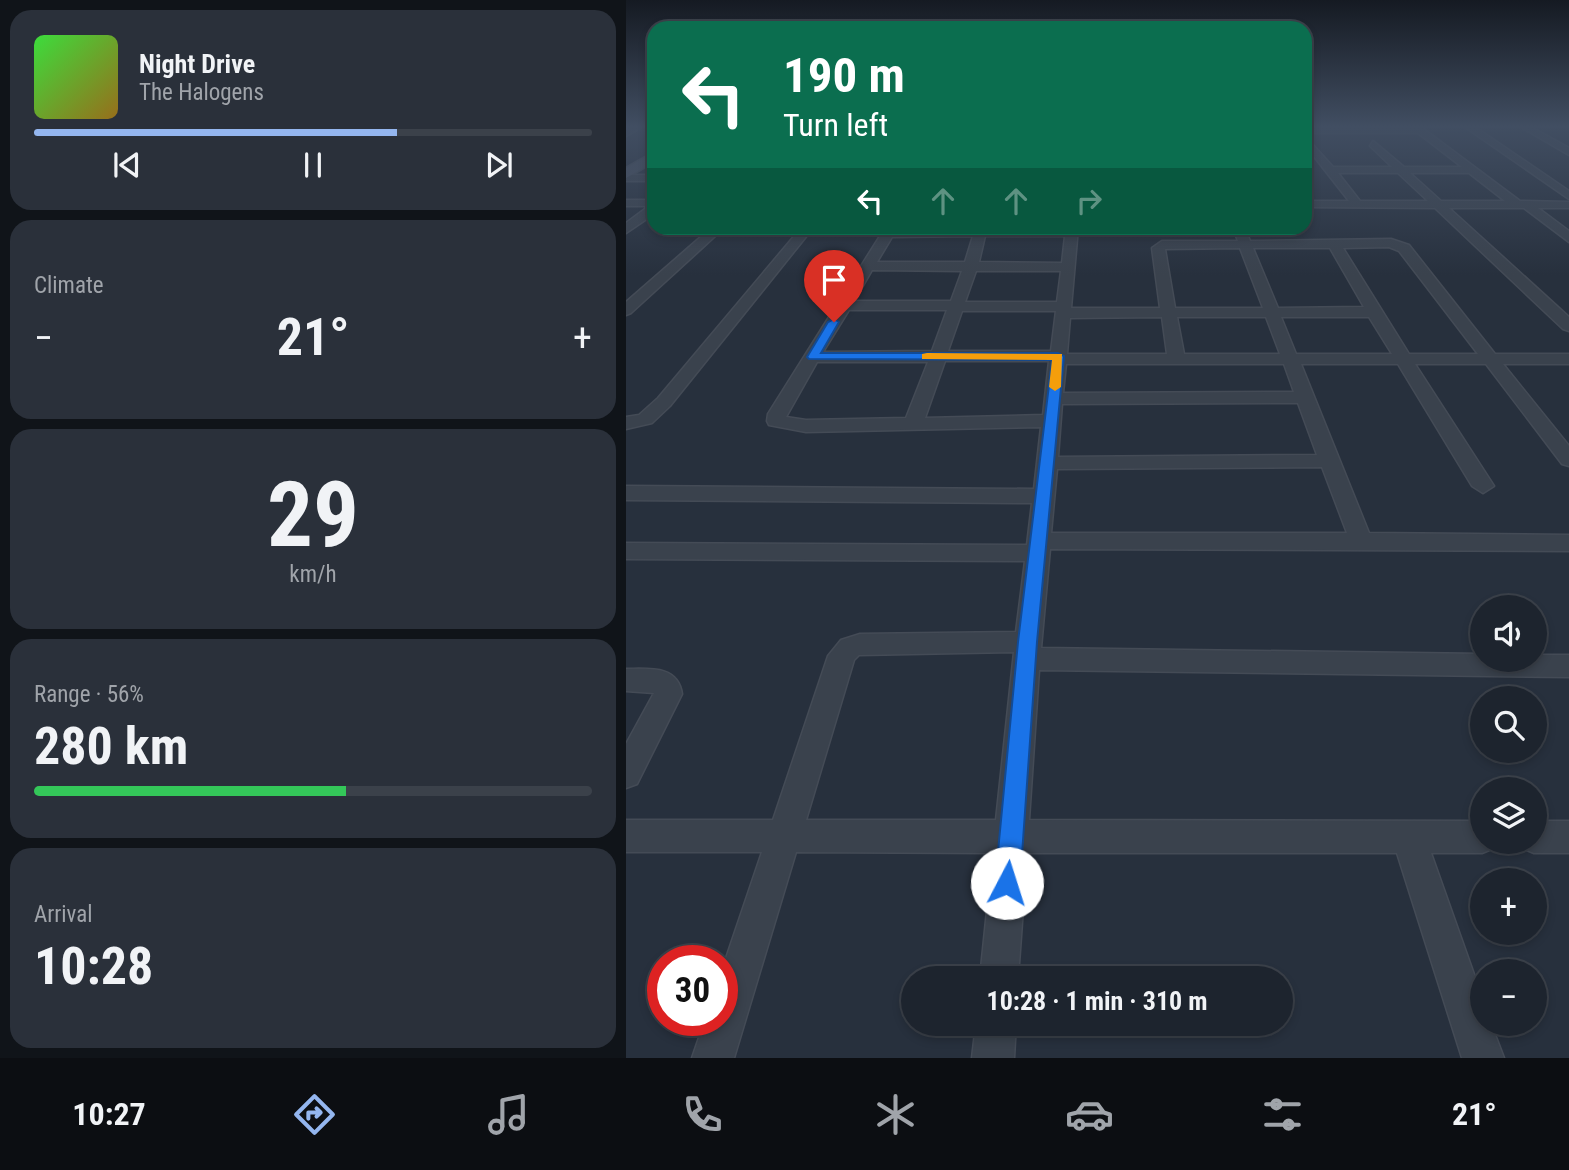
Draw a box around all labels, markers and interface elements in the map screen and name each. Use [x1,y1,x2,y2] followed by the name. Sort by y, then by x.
[783,47,905,104] text: 190 m
[139,49,255,79] text: Night Drive
[668,49,759,140] icon: left
[139,79,264,106] text: The Halogens
[783,106,888,144] text: Turn left
[108,146,146,184] icon: previous
[294,146,332,184] icon: pause
[480,146,518,184] icon: next
[851,182,889,220] icon: left
[924,182,962,220] icon: ahead
[997,182,1035,220] icon: ahead
[1070,182,1108,220] icon: right
[804,250,864,322] pin
[815,261,853,299] icon: arrive
[34,272,104,299] text: Climate
[277,307,349,368] text: 21°
[34,316,53,360] text: −
[573,316,592,360] text: +
[267,462,359,568] text: 29
[289,561,337,588] text: km/h
[1470,595,1547,1036] map controls
[1470,595,1547,672] button: sound
[34,681,144,708] text: Range · 56%
[1470,686,1547,763] button: search
[34,716,188,777] text: 280 km
[1470,777,1547,854] button: layers
[970,846,1044,920] position arrow
[1470,868,1547,945] button: +
[34,901,93,928] text: Arrival
[34,936,153,997] text: 10:28
[647,945,738,1036] speed limit sign: 30
[1470,959,1547,1036] button: −
[987,986,1207,1016] text: 10:28 · 1 min · 310 m
[290,1090,339,1139] icon: directions
[484,1090,533,1139] icon: music
[678,1090,727,1139] icon: phone
[871,1090,920,1139] icon: climate
[1065,1090,1114,1139] icon: car
[1258,1090,1307,1139] icon: filters
[72,1095,146,1133] text: 10:27
[1452,1095,1497,1133] text: 21°

